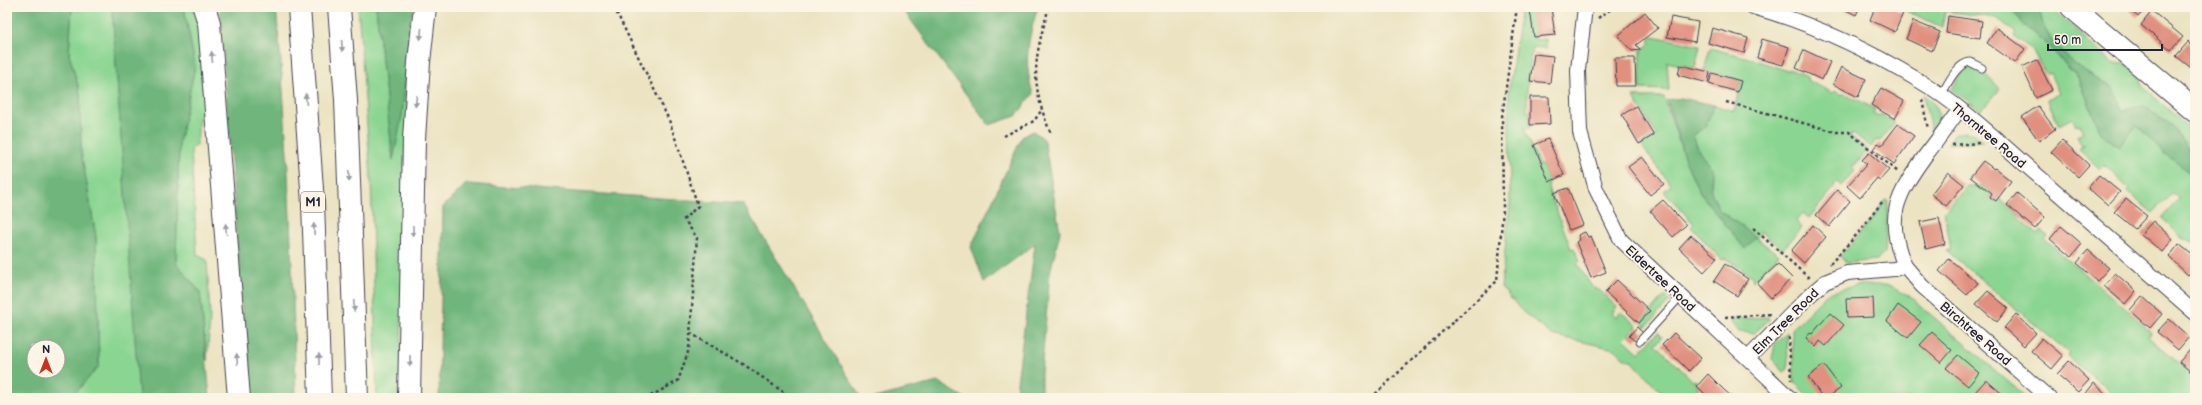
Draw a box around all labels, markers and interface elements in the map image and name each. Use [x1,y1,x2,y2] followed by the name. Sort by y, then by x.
[2048,26,2162,52] scale bar
[418,28,425,40] one-way arrow
[2054,33,2081,48] text: 50 m
[338,40,345,52] one-way arrow
[208,51,215,63] one-way arrow
[303,93,310,105] one-way arrow
[413,95,420,107] one-way arrow
[1948,100,2029,172] street label: Thorntree Road
[346,170,352,183] one-way arrow
[301,192,325,212] road number: M1
[223,223,230,236] one-way arrow
[311,223,318,235] one-way arrow
[410,225,416,238] one-way arrow
[1622,242,1699,315] street label: Eldertree Road
[1749,285,1822,358] street label: Elm Tree Road
[1936,298,2014,369] street label: Birchtree Road
[350,300,357,312] one-way arrow
[26,339,66,379] north arrow
[42,343,50,356] text: N
[233,353,240,365] one-way arrow
[315,353,322,365] one-way arrow
[407,355,413,368] one-way arrow

